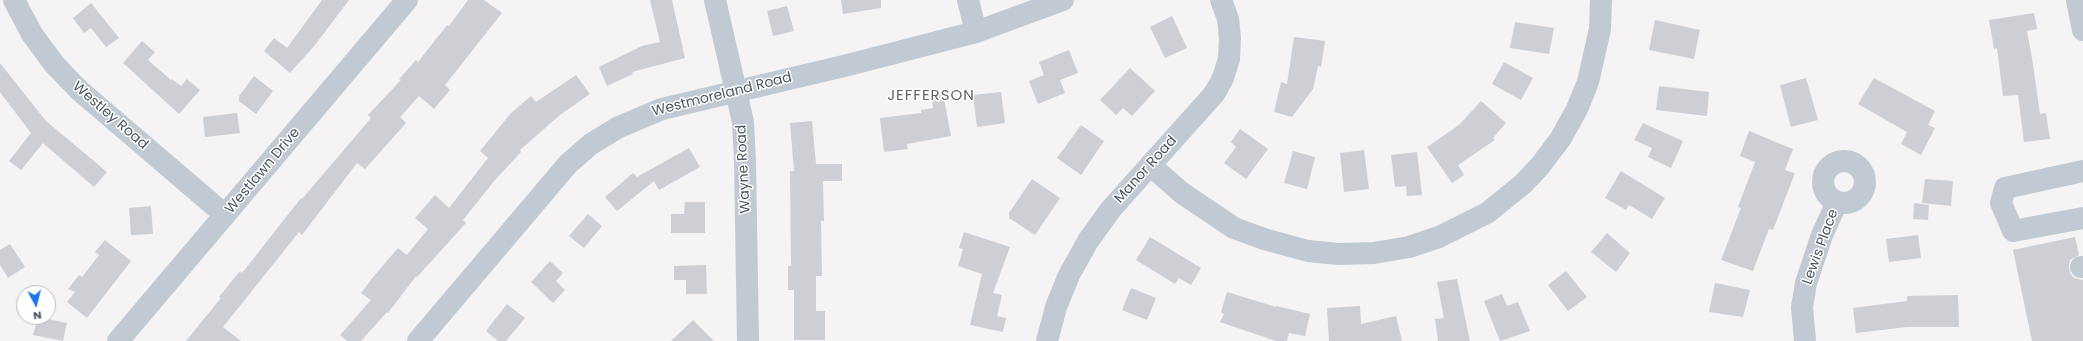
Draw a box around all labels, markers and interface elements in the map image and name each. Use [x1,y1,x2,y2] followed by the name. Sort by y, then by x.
[650,69,794,121] street label: Westmoreland Road
[69,79,151,153] street label: Westley Road
[887,87,975,105] district label: JEFFERSON
[733,124,755,214] street label: Wayne Road
[222,125,304,217] street label: Westlawn Drive
[1111,133,1181,207] street label: Manor Road
[1800,207,1842,287] street label: Lewis Place
[16,285,56,325] north arrow
[32,307,42,324] text: N

